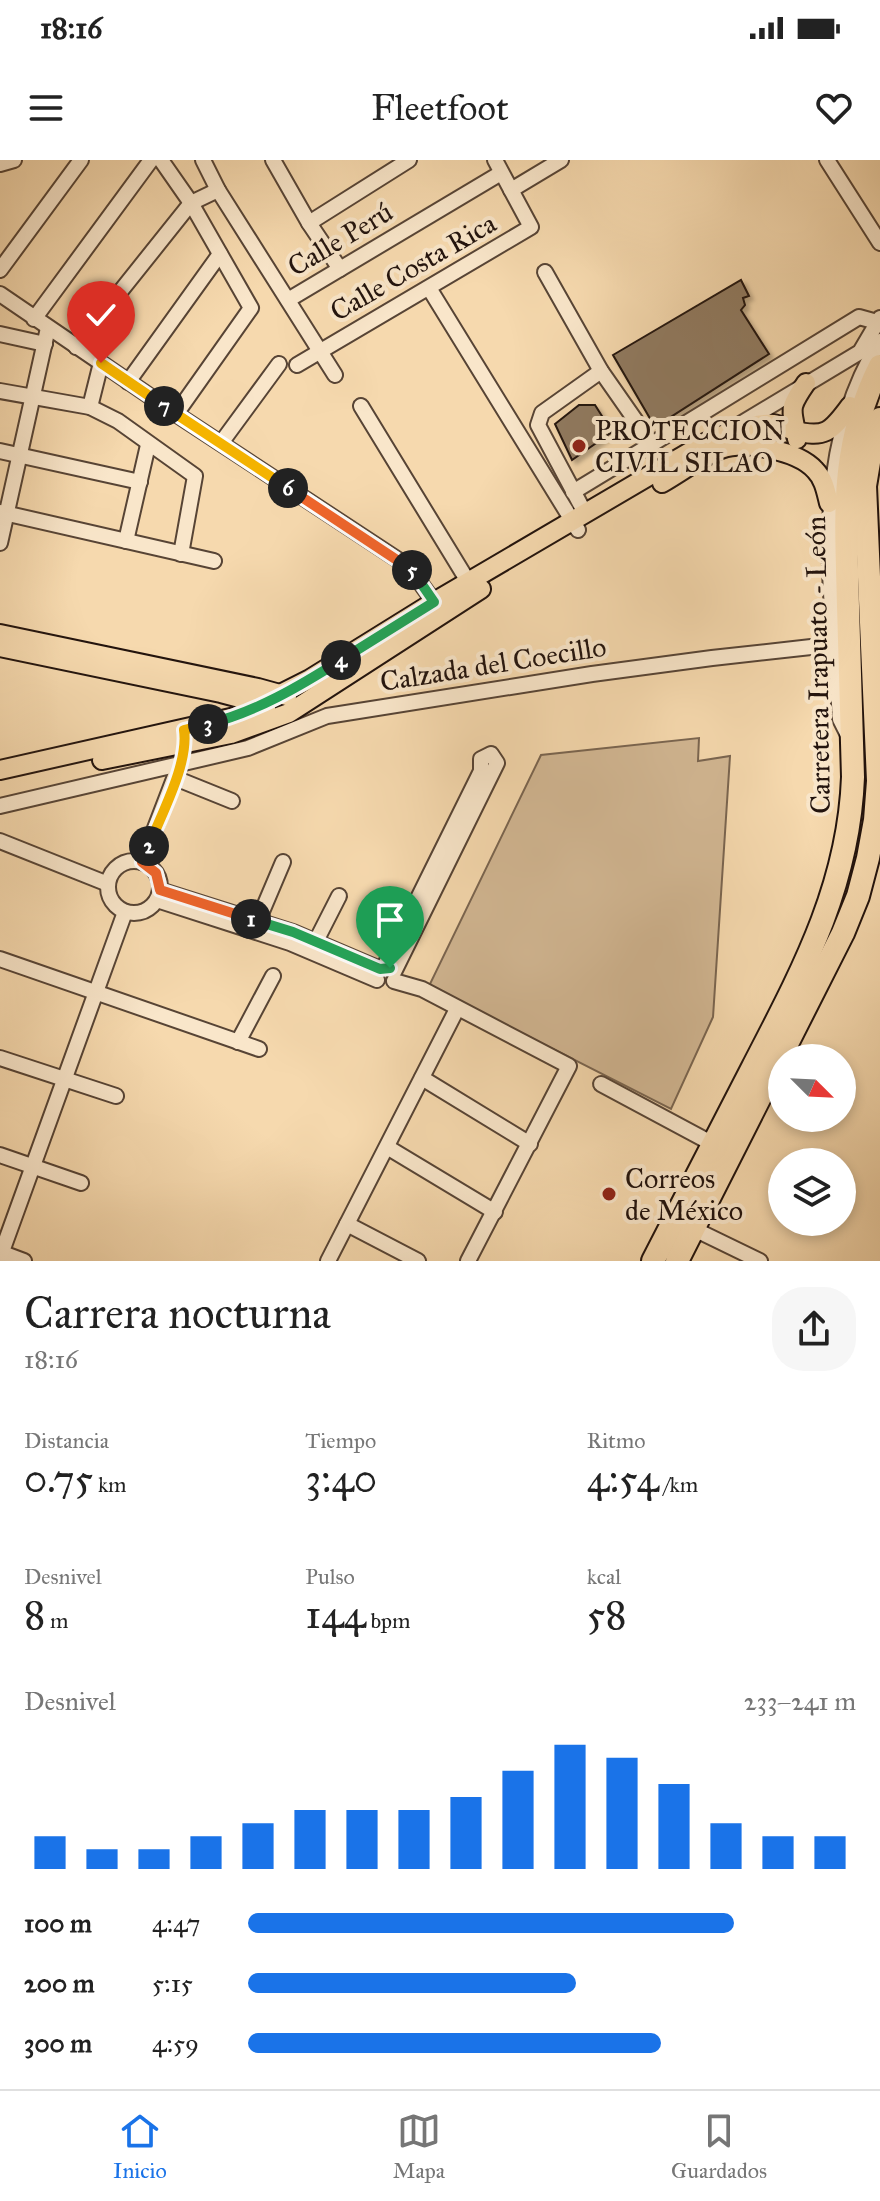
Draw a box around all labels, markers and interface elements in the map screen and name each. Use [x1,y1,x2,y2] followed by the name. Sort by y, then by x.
[40,10,103,46] text: 18:16
[24,86,68,130] icon: menu
[371,86,509,130] text: Fleetfoot
[812,86,856,130] icon: heart
[281,194,399,284] street label: Calle Perú
[324,205,502,329] street label: Calle Costa Rica
[67,281,135,363] pin
[79,293,123,337] icon: check
[144,386,184,426] pin: 7
[158,392,170,419] text: 7
[595,413,785,480] place label: PROTECCION CIVIL SILAO
[570,437,588,455] marker: PROTECCION CIVIL SILAO
[268,468,308,508] pin: 6
[282,474,294,501] text: 6
[798,516,838,814] street label: Carretera Irapuato - León
[392,550,432,590] pin: 5
[407,556,417,583] text: 5
[377,629,609,699] street label: Calzada del Coecillo
[321,640,361,680] pin: 4
[335,646,347,673] text: 4
[188,704,228,744] pin: 3
[204,710,212,737] text: 3
[129,826,169,866] pin: 2
[144,832,154,859] text: 2
[356,886,424,968] pin
[368,898,412,942] icon: arrive
[231,899,271,939] pin: 1
[247,905,255,932] text: 1
[768,1044,856,1132] north arrow
[768,1044,856,1236] map controls
[768,1148,856,1236] button: layers
[625,1161,743,1228] place label: Correos de México
[600,1185,618,1203] marker: Correos de México
[24,1286,331,1340] text: Carrera nocturna
[772,1287,856,1371] button: share
[24,1343,78,1375] text: 18:16
[24,1427,109,1454] text: Distancia
[305,1427,376,1454] text: Tiempo
[587,1427,646,1454] text: Ritmo
[24,1454,93,1503] text: 0.75
[305,1454,377,1503] text: 3:40
[587,1454,659,1503] text: 4:54
[93,1471,127,1498] text: km
[659,1471,698,1498] text: /km
[24,1563,102,1590] text: Desnivel
[305,1563,355,1590] text: Pulso
[587,1563,621,1590] text: kcal
[24,1590,45,1639] text: 8
[305,1590,366,1639] text: 144
[587,1590,627,1639] text: 58
[45,1607,69,1634] text: m
[366,1607,411,1634] text: bpm
[24,1685,116,1717] text: Desnivel
[744,1685,856,1717] text: 233–241 m
[24,1907,92,1939] text: 100 m
[152,1907,200,1939] text: 4:47
[24,1967,95,1999] text: 200 m
[152,1967,193,1999] text: 5:15
[24,2027,92,2059] text: 300 m
[152,2027,199,2059] text: 4:59
[113,2109,167,2184] tab: Inicio
[393,2109,445,2184] tab: Mapa
[671,2109,767,2184] tab: Guardados

